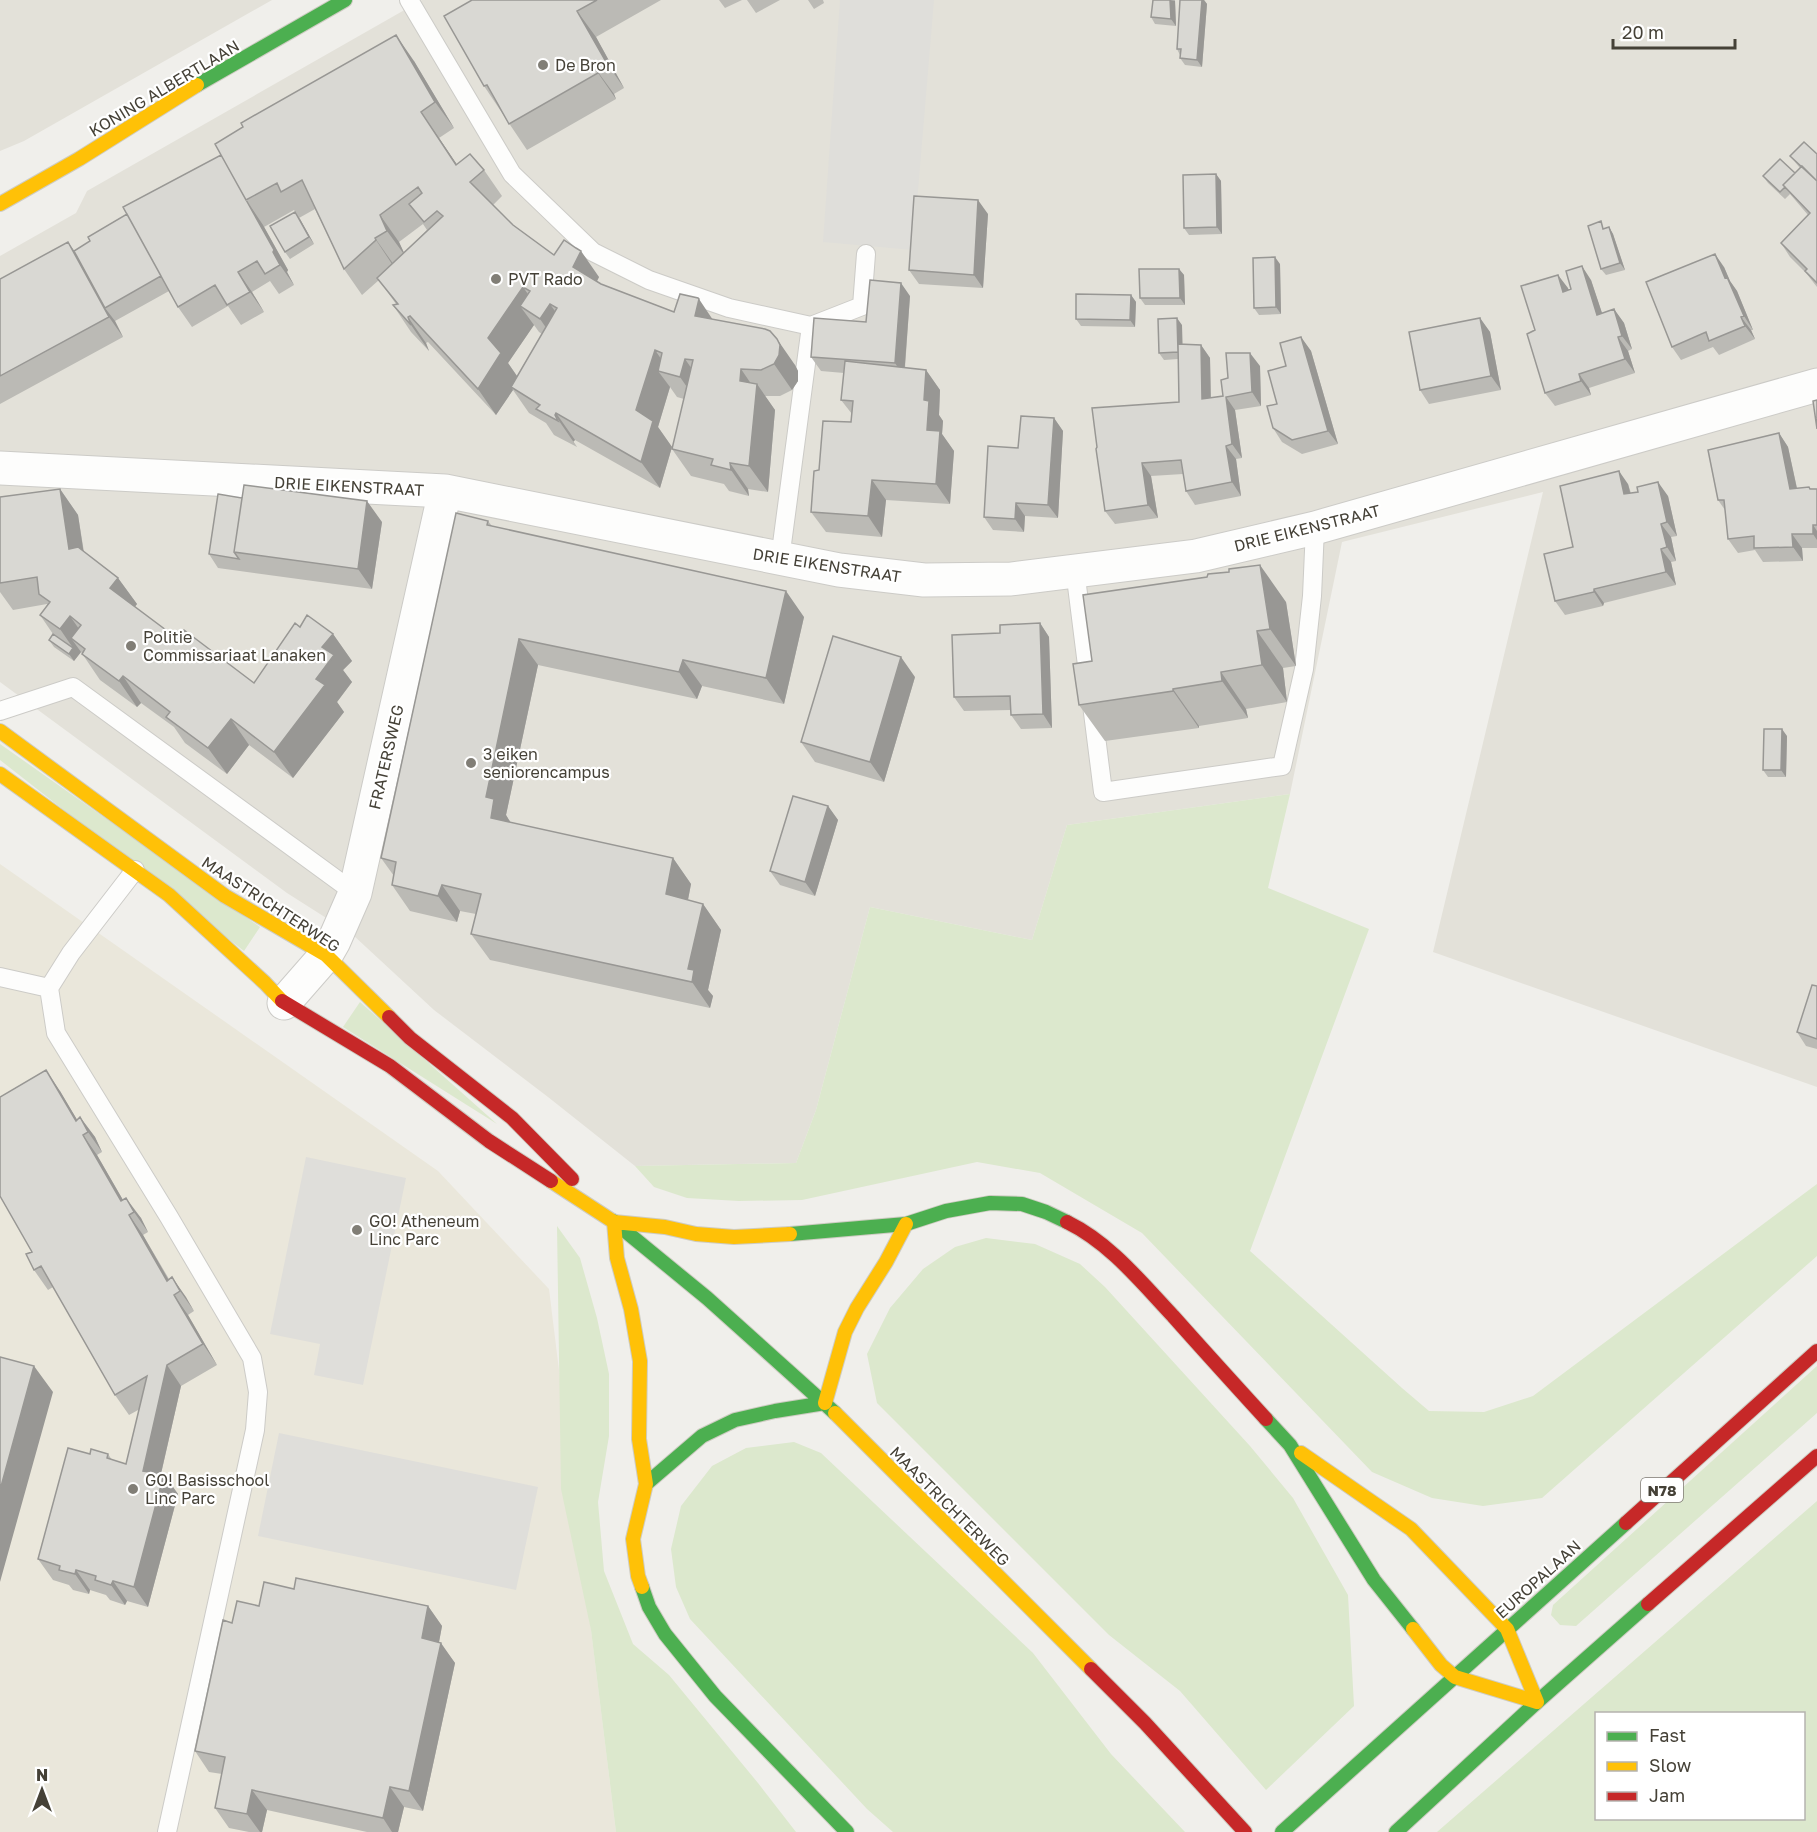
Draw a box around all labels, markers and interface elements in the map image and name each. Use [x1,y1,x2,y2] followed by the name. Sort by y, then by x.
[1613,12,1734,50] scale bar
[1622,21,1664,43] text: 20 m
[85,35,243,141] street label: KONING ALBERTLAAN
[555,55,616,75] place label: De Bron
[536,58,550,72] marker: De Bron
[508,269,583,289] place label: PVT Rado
[489,272,503,286] marker: PVT Rado
[274,472,424,500] street label: DRIE EIKENSTRAAT
[1232,500,1382,556] street label: DRIE EIKENSTRAAT
[751,543,903,587] street label: DRIE EIKENSTRAAT
[143,627,326,665] place label: Politie Commissariaat Lanaken
[124,639,138,653] marker: Politie Commissariaat Lanaken
[364,703,408,811] street label: FRATERSWEG
[483,744,610,782] place label: 3 eiken seniorencampus
[464,756,478,770] marker: 3 eiken seniorencampus
[198,852,344,956] street label: MAASTRICHTERWEG
[369,1211,479,1249] place label: GO! Atheneum Linc Parc
[350,1223,364,1237] marker: GO! Atheneum Linc Parc
[886,1442,1014,1570] street label: MAASTRICHTERWEG
[145,1470,269,1508] place label: GO! Basisschool Linc Parc
[1641,1478,1683,1502] road number: N78
[126,1482,140,1496] marker: GO! Basisschool Linc Parc
[1491,1536,1585,1622] street label: EUROPALAAN
[1595,1712,1805,1820] legend
[1649,1724,1686,1746] text: Fast
[1649,1754,1692,1776] text: Slow
[12,1760,72,1820] north arrow
[36,1765,48,1785] text: N
[1649,1784,1685,1806] text: Jam

